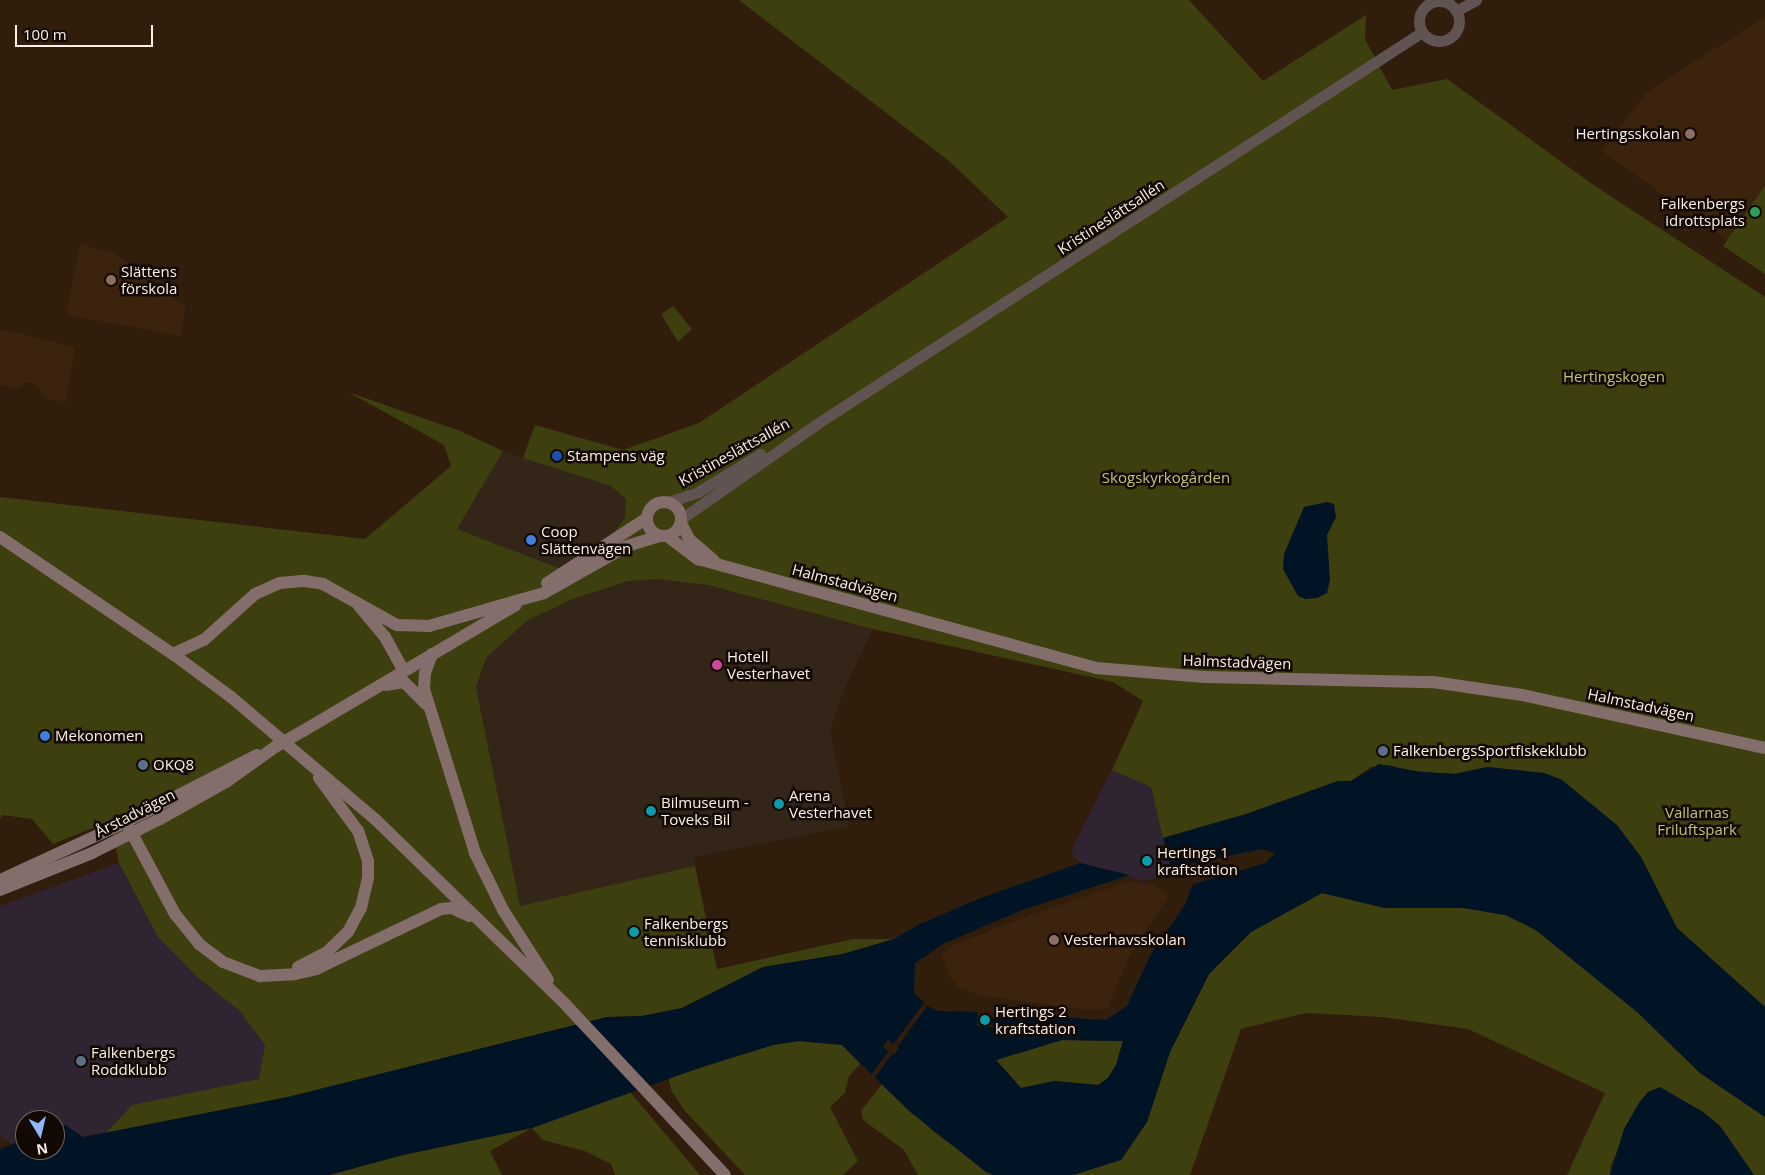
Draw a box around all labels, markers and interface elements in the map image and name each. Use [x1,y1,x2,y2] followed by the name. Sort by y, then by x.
[18,15,155,47] scale bar
[23,24,67,44] text: 100 m
[1575,125,1680,143] place label: Hertingsskolan
[1684,128,1696,140] marker: Hertingsskolan
[1054,176,1168,258] street label: Kristineslättsallén
[1661,194,1745,229] place label: Falkenbergs idrottsplats
[1749,206,1761,218] marker: Falkenbergs idrottsplats
[121,262,177,297] place label: Slättens förskola
[105,274,117,286] marker: Slättens förskola
[1563,368,1665,386] park label: Hertingskogen
[676,414,792,490] street label: Kristineslättsallén
[567,447,665,465] place label: Stampens väg
[551,450,563,462] marker: Stampens väg
[1102,469,1230,487] park label: Skogskyrkogården
[541,522,631,557] place label: Coop Slättenvägen
[525,534,537,546] marker: Coop Slättenvägen
[790,560,900,606] street label: Halmstadvägen
[727,647,810,682] place label: Hotell Vesterhavet
[1182,651,1292,673] street label: Halmstadvägen
[711,659,723,671] marker: Hotell Vesterhavet
[1586,685,1696,725] street label: Halmstadvägen
[55,727,144,745] place label: Mekonomen
[39,730,51,742] marker: Mekonomen
[1393,742,1587,760] place label: FalkenbergsSportfiskeklubb
[1377,745,1389,757] marker: FalkenbergsSportfiskeklubb
[153,756,194,774] place label: OKQ8
[137,759,149,771] marker: OKQ8
[92,785,178,841] street label: Årstadvägen
[789,786,872,821] place label: Arena Vesterhavet
[661,793,749,828] place label: Bilmuseum - Toveks Bil
[773,798,785,810] marker: Arena Vesterhavet
[1657,803,1737,838] park label: Vallarnas Friluftspark
[645,805,657,817] marker: Bilmuseum - Toveks Bil
[1157,843,1238,878] place label: Hertings 1 kraftstation
[1141,855,1153,867] marker: Hertings 1 kraftstation
[644,914,728,949] place label: Falkenbergs tennisklubb
[628,926,640,938] marker: Falkenbergs tennisklubb
[1064,931,1186,949] place label: Vesterhavsskolan
[1048,934,1060,946] marker: Vesterhavsskolan
[995,1002,1076,1037] place label: Hertings 2 kraftstation
[979,1014,991,1026] marker: Hertings 2 kraftstation
[91,1043,175,1078] place label: Falkenbergs Roddklubb
[75,1055,87,1067] marker: Falkenbergs Roddklubb
[15,1110,65,1160] north arrow
[35,1139,49,1160] text: N

